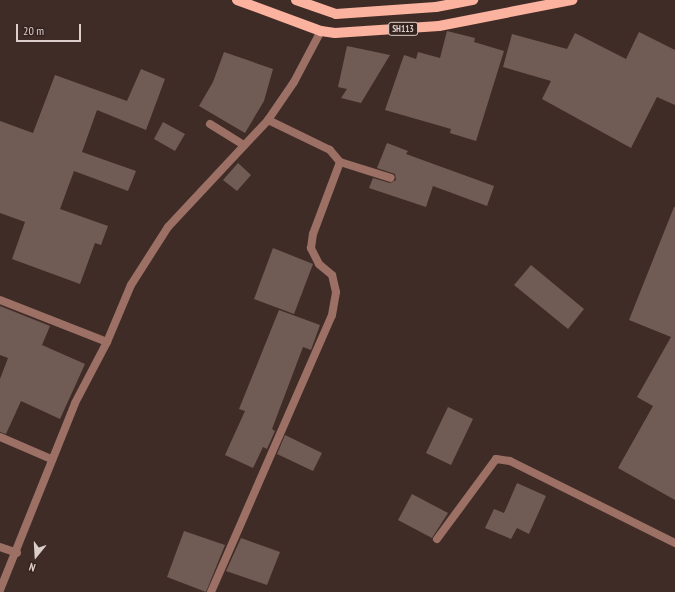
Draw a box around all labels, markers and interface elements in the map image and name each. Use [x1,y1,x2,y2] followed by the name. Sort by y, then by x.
[18,16,83,42] scale bar
[388,22,418,36] road number: SH113
[23,23,44,38] text: 20 m
[16,536,56,576] north arrow
[27,560,37,575] text: N

